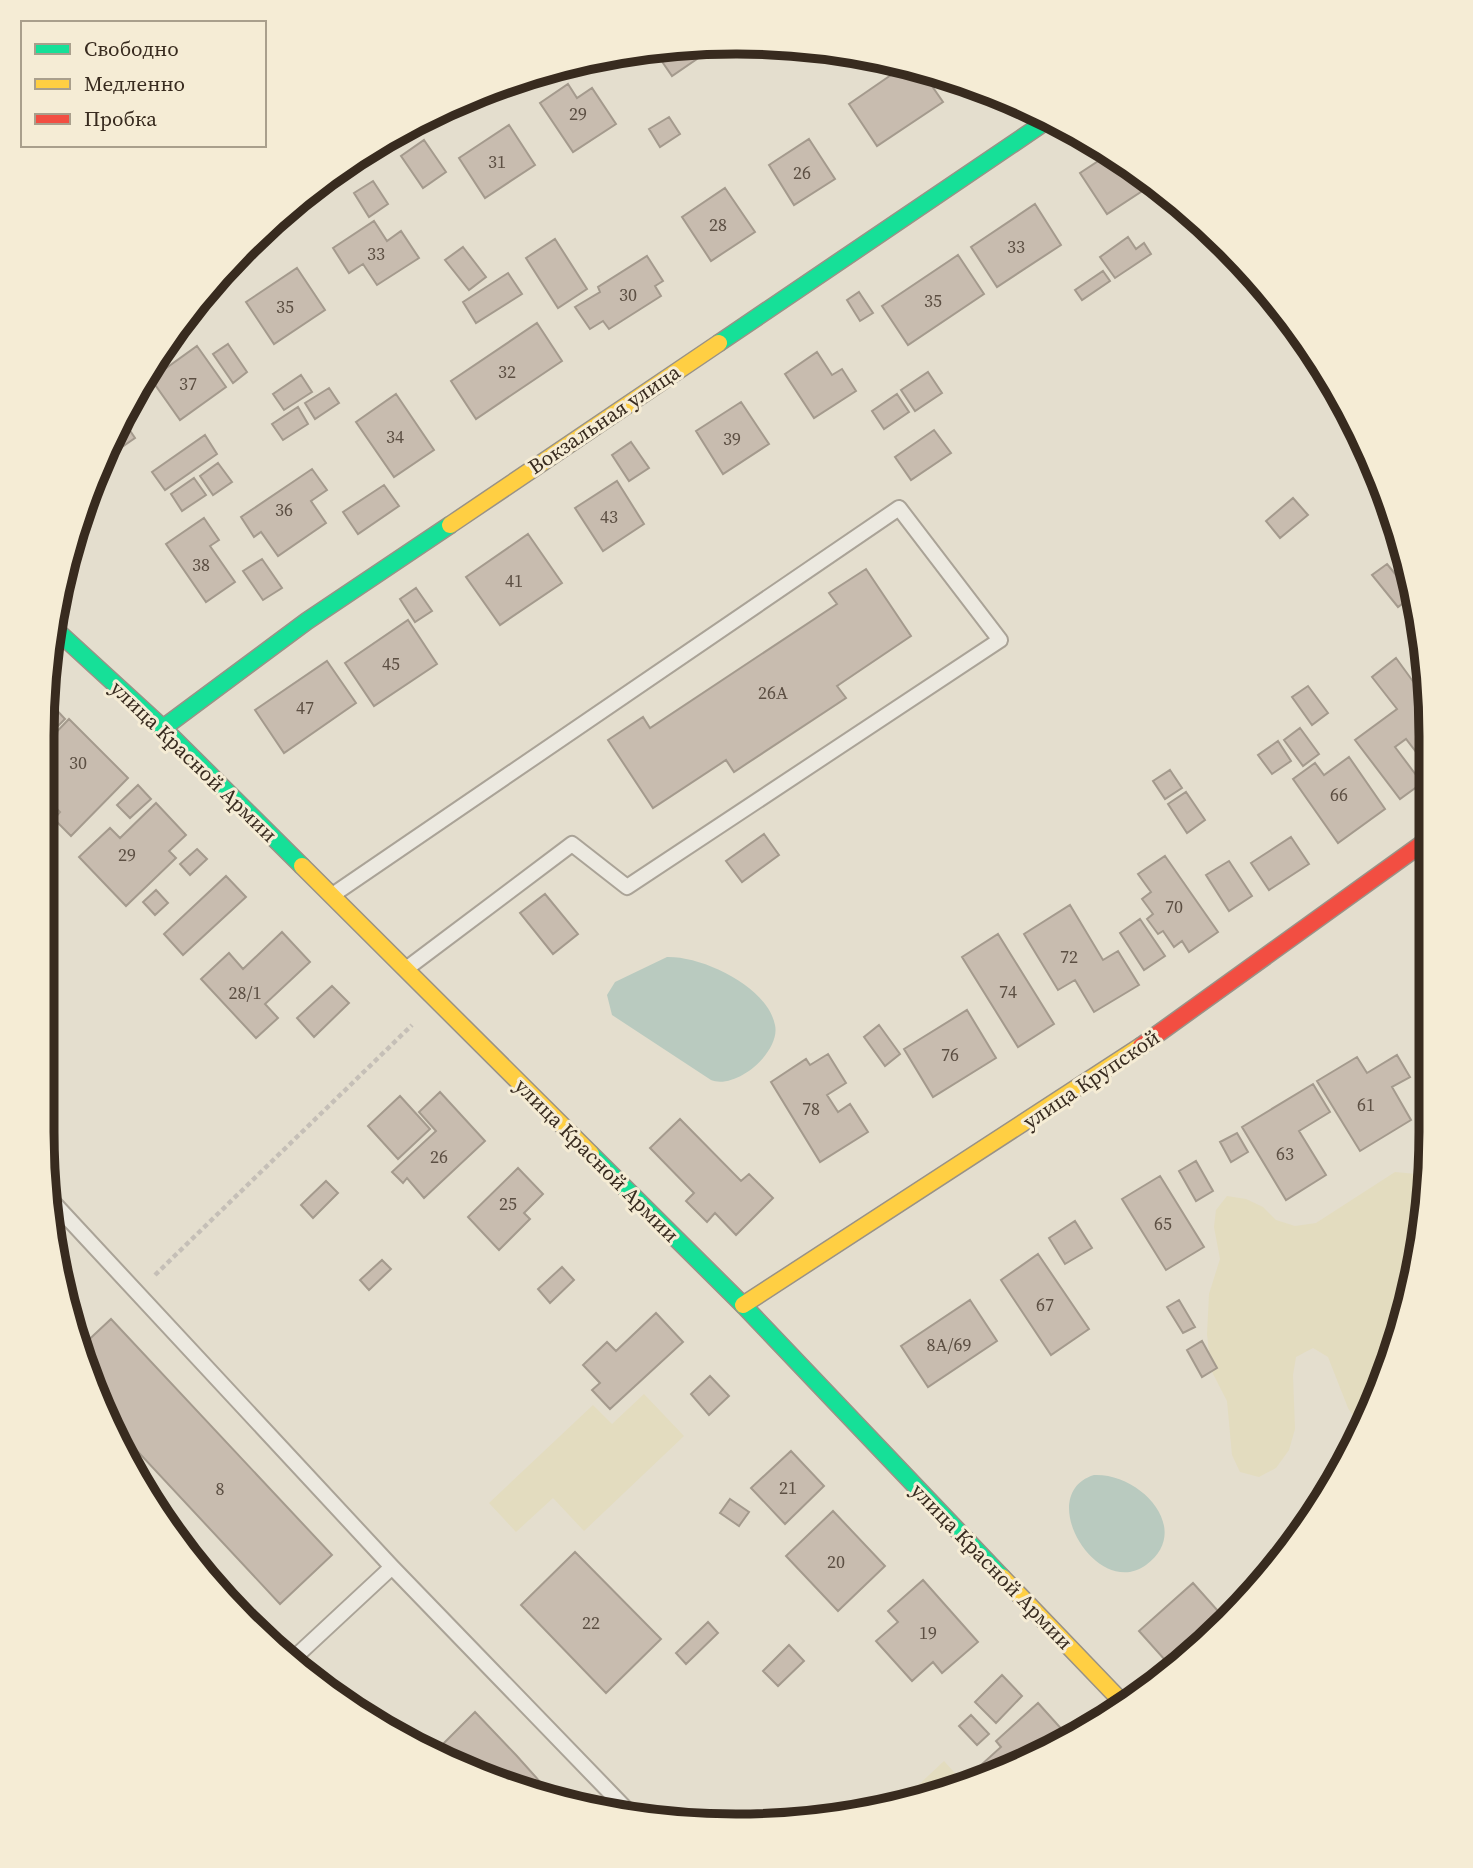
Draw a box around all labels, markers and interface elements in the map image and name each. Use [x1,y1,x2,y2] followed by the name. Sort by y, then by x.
[21,21,266,147] legend
[84,34,179,63] text: Свободно
[84,69,185,98] text: Медленно
[569,101,587,126] house number: 29
[84,104,157,133] text: Пробка
[488,149,506,174] house number: 31
[793,160,811,185] house number: 26
[709,212,727,237] house number: 28
[1007,234,1025,259] house number: 33
[367,241,385,266] house number: 33
[619,282,637,307] house number: 30
[924,288,942,313] house number: 35
[276,294,294,319] house number: 35
[522,357,686,481] street label: Вокзальная улица
[498,359,516,384] house number: 32
[179,371,197,396] house number: 37
[386,424,404,449] house number: 34
[723,426,741,451] house number: 39
[275,497,293,522] house number: 36
[600,504,618,529] house number: 43
[192,552,210,577] house number: 38
[505,568,523,593] house number: 41
[382,651,400,676] house number: 45
[104,674,284,848] street label: улица Красной Армии
[758,680,788,705] house number: 26А
[296,695,314,720] house number: 47
[69,750,87,775] house number: 30
[1330,782,1348,807] house number: 66
[118,842,136,867] house number: 29
[1165,894,1183,919] house number: 70
[1060,944,1078,969] house number: 72
[999,979,1017,1004] house number: 74
[229,980,261,1005] house number: 28/1
[1017,1022,1165,1136] street label: улица Крупской
[941,1042,959,1067] house number: 76
[508,1071,686,1249] street label: улица Красной Армии
[1357,1092,1375,1117] house number: 61
[802,1096,820,1121] house number: 78
[1276,1141,1294,1166] house number: 63
[430,1144,448,1169] house number: 26
[499,1191,517,1216] house number: 25
[1154,1211,1172,1236] house number: 65
[1036,1292,1054,1317] house number: 67
[927,1332,971,1357] house number: 8А/69
[779,1475,797,1500] house number: 21
[216,1476,225,1501] house number: 8
[905,1476,1079,1656] street label: улица Красной Армии
[827,1549,845,1574] house number: 20
[582,1610,600,1635] house number: 22
[919,1620,937,1645] house number: 19

